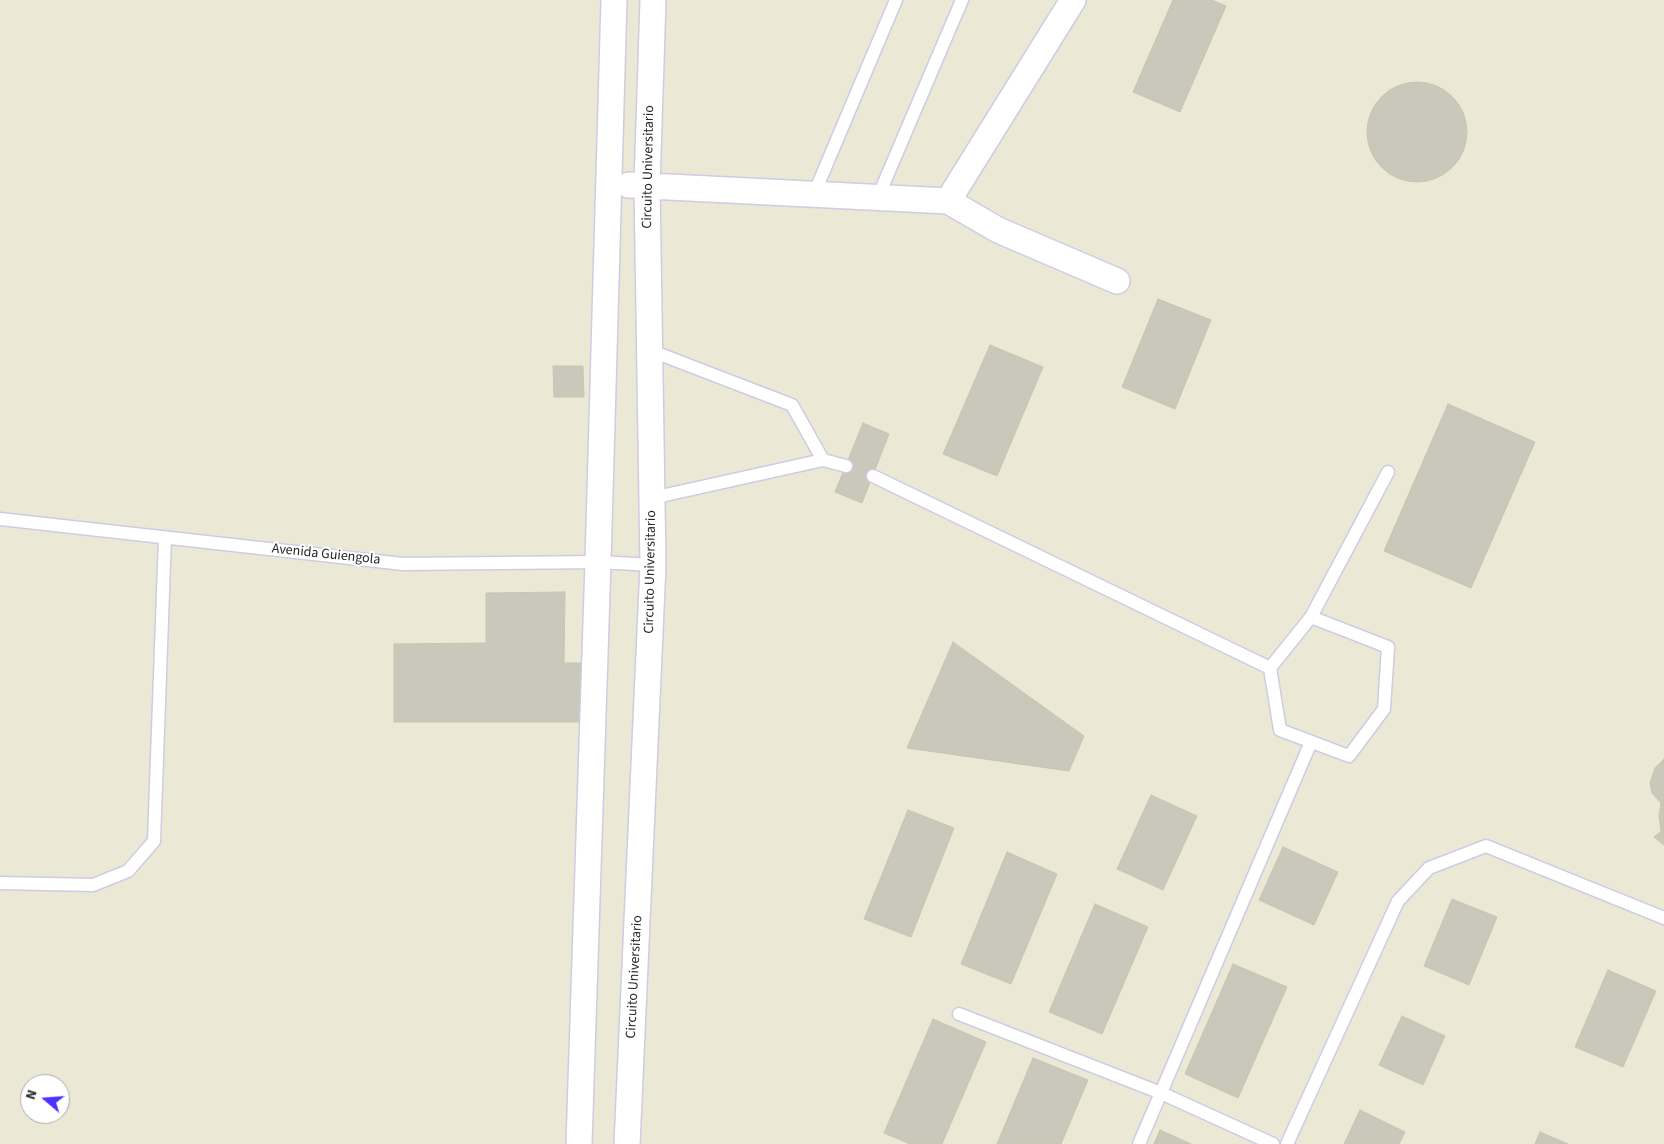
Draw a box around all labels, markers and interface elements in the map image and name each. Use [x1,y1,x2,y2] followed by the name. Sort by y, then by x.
[640,105,658,229] street label: Circuito Universitario
[642,510,660,634] street label: Circuito Universitario
[271,541,381,569] street label: Avenida Guiengola
[623,915,647,1039] street label: Circuito Universitario
[20,1074,70,1124] north arrow
[21,1087,43,1102] text: N

